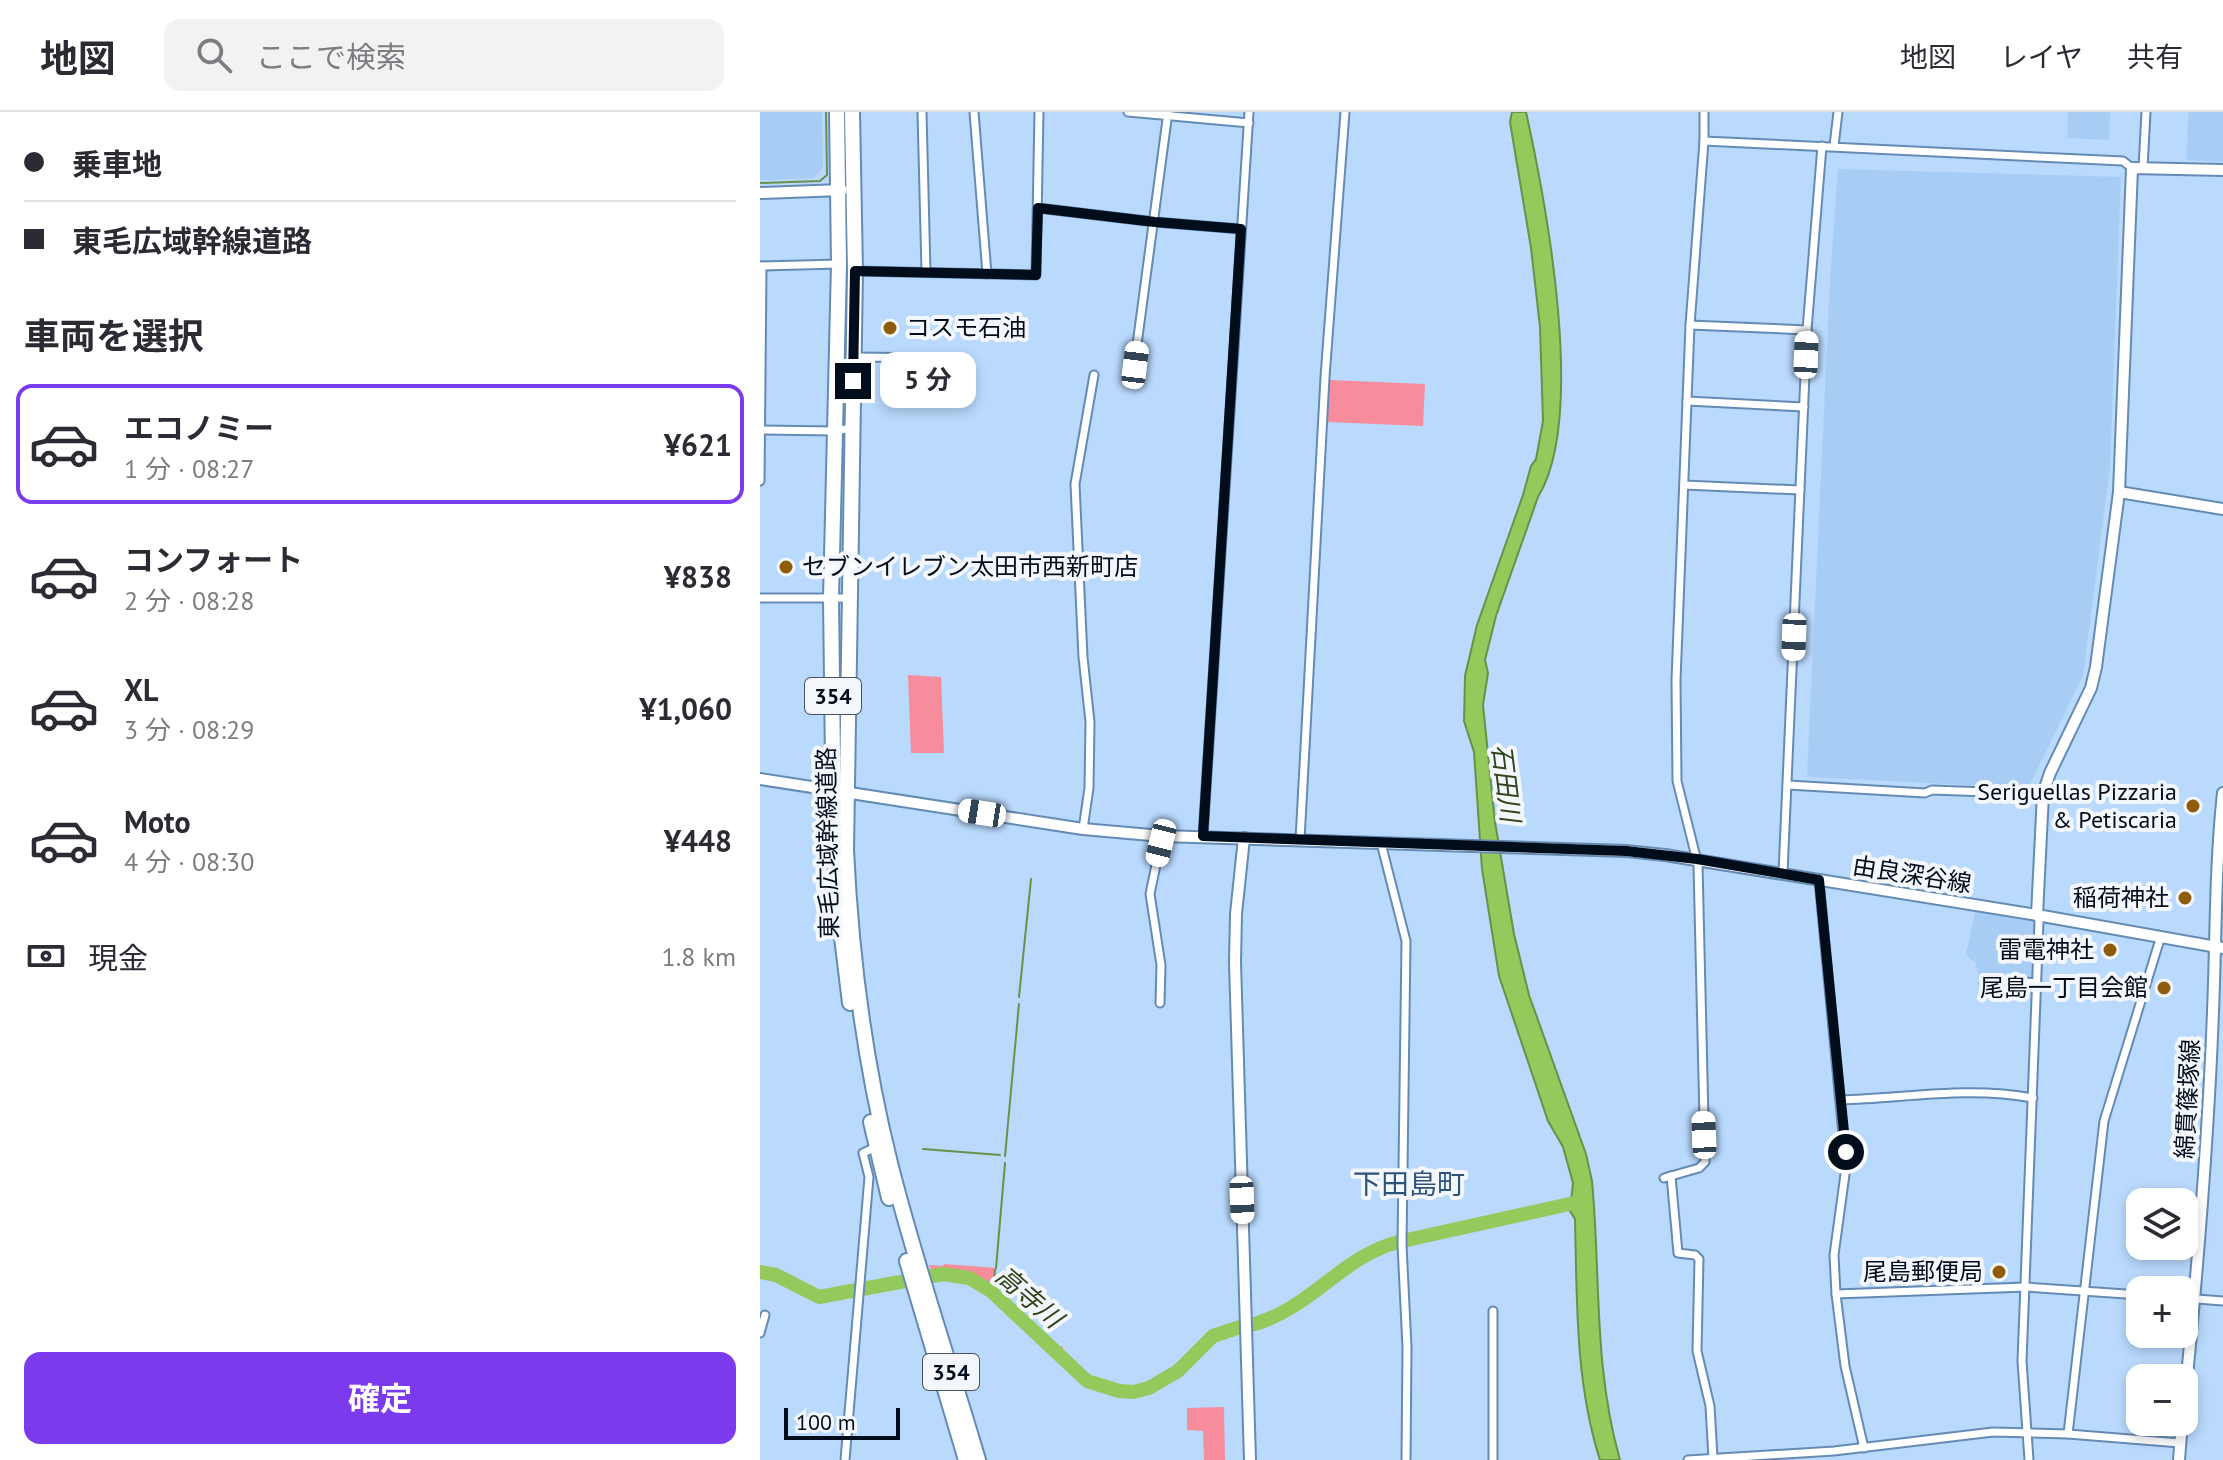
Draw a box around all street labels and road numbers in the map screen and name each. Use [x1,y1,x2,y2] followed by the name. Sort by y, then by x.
[805,678,861,714] road number: 354
[810,747,845,939] street label: 東毛広域幹線道路
[1850,850,1974,899] street label: 由良深谷線
[2169,1038,2206,1160] street label: 綿貫篠塚線
[923,1354,979,1390] road number: 354

